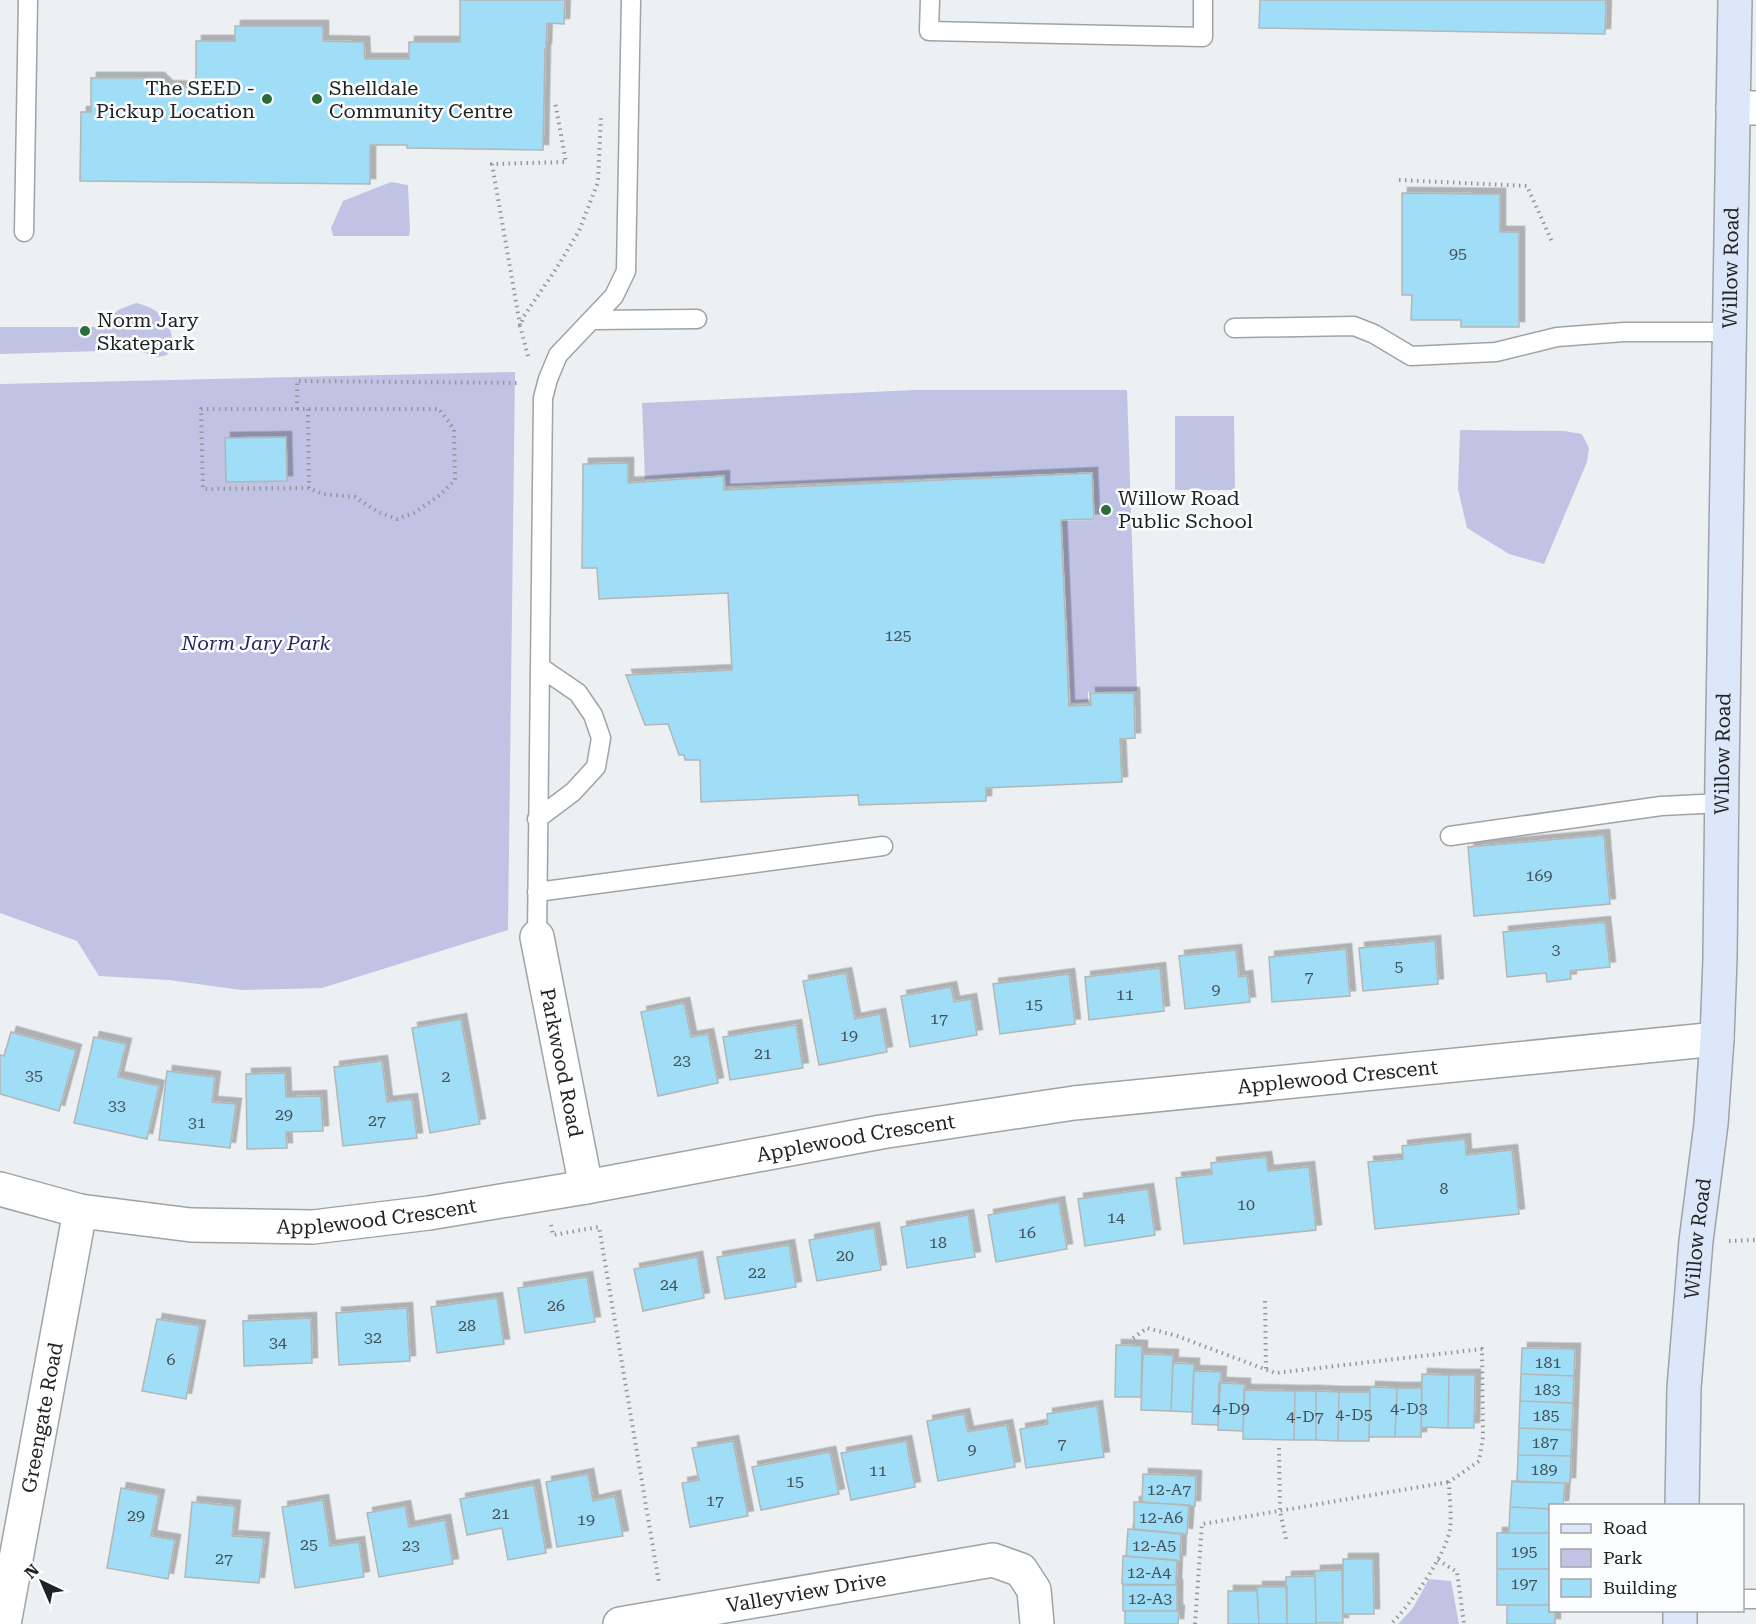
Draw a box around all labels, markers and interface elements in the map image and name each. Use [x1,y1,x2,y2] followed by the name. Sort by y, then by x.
[96,76,255,123] place label: The SEED - Pickup Location
[329,76,513,123] place label: Shelldale Community Centre
[260,92,274,106] marker: The SEED - Pickup Location
[310,92,324,106] marker: Shelldale Community Centre
[1717,207,1744,329] street label: Willow Road
[1449,244,1467,263] house number: 95
[97,308,199,355] place label: Norm Jary Skatepark
[78,324,92,338] marker: Norm Jary Skatepark
[1118,486,1253,533] place label: Willow Road Public School
[1099,503,1113,517] marker: Willow Road Public School
[885,626,911,645] house number: 125
[181,631,331,655] park label: Norm Jary Park
[1710,693,1735,815] street label: Willow Road
[1526,866,1552,885] house number: 169
[1552,940,1561,959] house number: 3
[1395,957,1404,976] house number: 5
[1305,967,1314,986] house number: 7
[1212,980,1221,999] house number: 9
[1116,985,1134,1004] house number: 11
[535,986,588,1139] street label: Parkwood Road
[1025,995,1043,1014] house number: 15
[930,1009,948,1028] house number: 17
[840,1026,858,1045] house number: 19
[754,1044,772,1063] house number: 21
[673,1051,691,1070] house number: 23
[1236,1055,1439,1099] street label: Applewood Crescent
[25,1066,43,1085] house number: 35
[442,1067,451,1086] house number: 2
[108,1096,126,1115] house number: 33
[275,1105,293,1124] house number: 29
[754,1109,957,1167] street label: Applewood Crescent
[368,1111,386,1130] house number: 27
[188,1113,206,1132] house number: 31
[1679,1176,1716,1300] street label: Willow Road
[1440,1179,1449,1198] house number: 8
[276,1193,479,1239] street label: Applewood Crescent
[1237,1195,1255,1214] house number: 10
[1107,1208,1125,1227] house number: 14
[1018,1223,1036,1242] house number: 16
[929,1233,947,1252] house number: 18
[836,1246,854,1265] house number: 20
[748,1263,766,1282] house number: 22
[660,1275,678,1294] house number: 24
[547,1296,565,1315] house number: 26
[458,1316,476,1335] house number: 28
[364,1328,382,1347] house number: 32
[269,1333,287,1352] house number: 34
[16,1340,68,1495] street label: Greengate Road
[167,1350,176,1369] house number: 6
[1535,1353,1561,1372] house number: 181
[1534,1380,1560,1399] house number: 183
[1212,1399,1250,1418] house number: 4-D9
[1390,1399,1428,1418] house number: 4-D3
[1335,1405,1373,1424] house number: 4-D5
[1533,1406,1559,1425] house number: 185
[1286,1407,1324,1426] house number: 4-D7
[1532,1433,1558,1452] house number: 187
[1058,1434,1067,1453] house number: 7
[968,1440,977,1459] house number: 9
[1531,1460,1557,1479] house number: 189
[869,1461,887,1480] house number: 11
[786,1472,804,1491] house number: 15
[1147,1480,1191,1499] house number: 12-A7
[706,1491,724,1510] house number: 17
[492,1504,510,1523] house number: 21
[1549,1504,1744,1612] legend
[127,1506,145,1525] house number: 29
[1139,1508,1183,1527] house number: 12-A6
[577,1510,595,1529] house number: 19
[1603,1517,1648,1538] text: Road
[300,1535,318,1554] house number: 25
[402,1536,420,1555] house number: 23
[1132,1536,1176,1555] house number: 12-A5
[1511,1542,1537,1561] house number: 195
[1603,1547,1643,1568] text: Park
[215,1549,233,1568] house number: 27
[12,1552,72,1612] north arrow
[21,1560,43,1583] text: N
[1127,1563,1171,1582] house number: 12-A4
[725,1567,888,1618] street label: Valleyview Drive
[1511,1574,1537,1593] house number: 197
[1603,1577,1677,1598] text: Building
[1128,1589,1172,1608] house number: 12-A3

